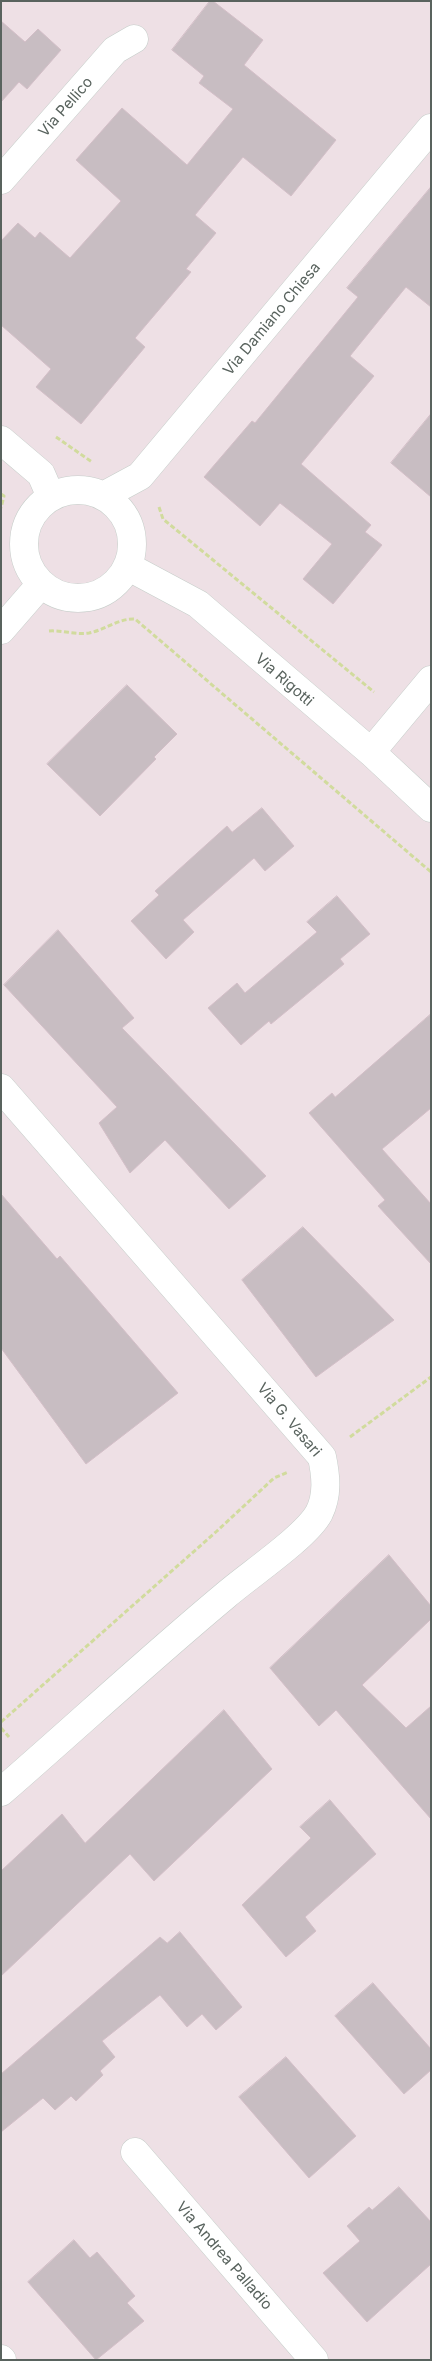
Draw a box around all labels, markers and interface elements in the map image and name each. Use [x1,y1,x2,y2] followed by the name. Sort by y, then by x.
[35,73,97,141] street label: Via Pellico
[220,259,324,379] street label: Via Damiano Chiesa
[251,650,317,710] street label: Via Rigotti
[253,1380,325,1460] street label: Via G. Vasari
[172,2198,276,2314] street label: Via Andrea Palladio

